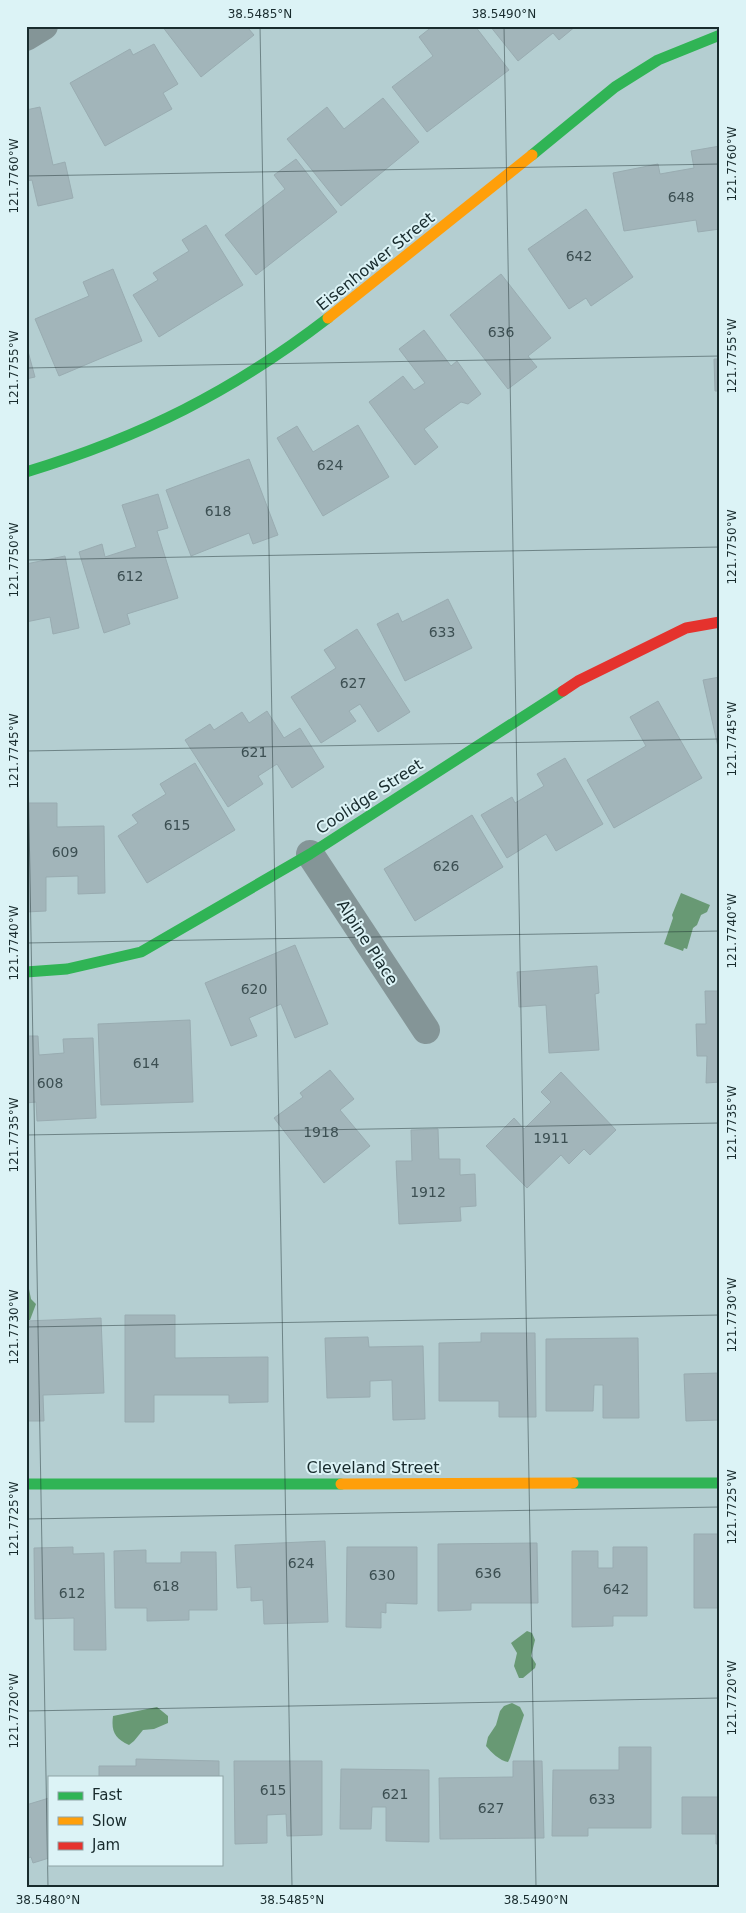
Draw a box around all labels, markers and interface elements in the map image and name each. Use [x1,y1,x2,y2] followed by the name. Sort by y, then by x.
[228,7,292,21] text: 38.5485°N
[472,7,536,21] text: 38.5490°N
[725,126,739,202] text: 121.7760°W
[7,138,21,214] text: 121.7760°W
[668,189,694,205] house number: 648
[313,208,438,315] street label: Eisenhower Street
[566,248,592,264] house number: 642
[725,318,739,394] text: 121.7755°W
[488,324,514,340] house number: 636
[7,330,21,406] text: 121.7755°W
[317,457,343,473] house number: 624
[205,503,231,519] house number: 618
[725,509,739,585] text: 121.7750°W
[7,522,21,598] text: 121.7750°W
[117,568,143,584] house number: 612
[429,624,455,640] house number: 633
[340,675,366,691] house number: 627
[725,701,739,777] text: 121.7745°W
[7,713,21,789] text: 121.7745°W
[241,744,267,760] house number: 621
[312,755,426,838] street label: Coolidge Street
[164,817,190,833] house number: 615
[52,844,78,860] house number: 609
[433,858,459,874] house number: 626
[725,893,739,969] text: 121.7740°W
[333,896,402,988] street label: Alpine Place
[7,905,21,981] text: 121.7740°W
[241,981,267,997] house number: 620
[133,1055,159,1071] house number: 614
[37,1075,63,1091] house number: 608
[725,1085,739,1161] text: 121.7735°W
[7,1097,21,1173] text: 121.7735°W
[303,1124,339,1140] house number: 1918
[533,1130,569,1146] house number: 1911
[410,1184,446,1200] house number: 1912
[725,1277,739,1353] text: 121.7730°W
[7,1289,21,1365] text: 121.7730°W
[306,1458,440,1477] street label: Cleveland Street
[725,1469,739,1545] text: 121.7725°W
[7,1481,21,1557] text: 121.7725°W
[288,1555,314,1571] house number: 624
[475,1565,501,1581] house number: 636
[369,1567,395,1583] house number: 630
[153,1578,179,1594] house number: 618
[603,1581,629,1597] house number: 642
[59,1585,85,1601] house number: 612
[725,1660,739,1736] text: 121.7720°W
[7,1673,21,1749] text: 121.7720°W
[48,1776,222,1866] legend
[260,1782,286,1798] house number: 615
[92,1786,122,1804] text: Fast
[382,1786,408,1802] house number: 621
[589,1791,615,1807] house number: 633
[478,1800,504,1816] house number: 627
[92,1812,127,1830] text: Slow
[91,1836,120,1854] text: Jam
[16,1893,80,1907] text: 38.5480°N
[260,1893,324,1907] text: 38.5485°N
[504,1893,568,1907] text: 38.5490°N

